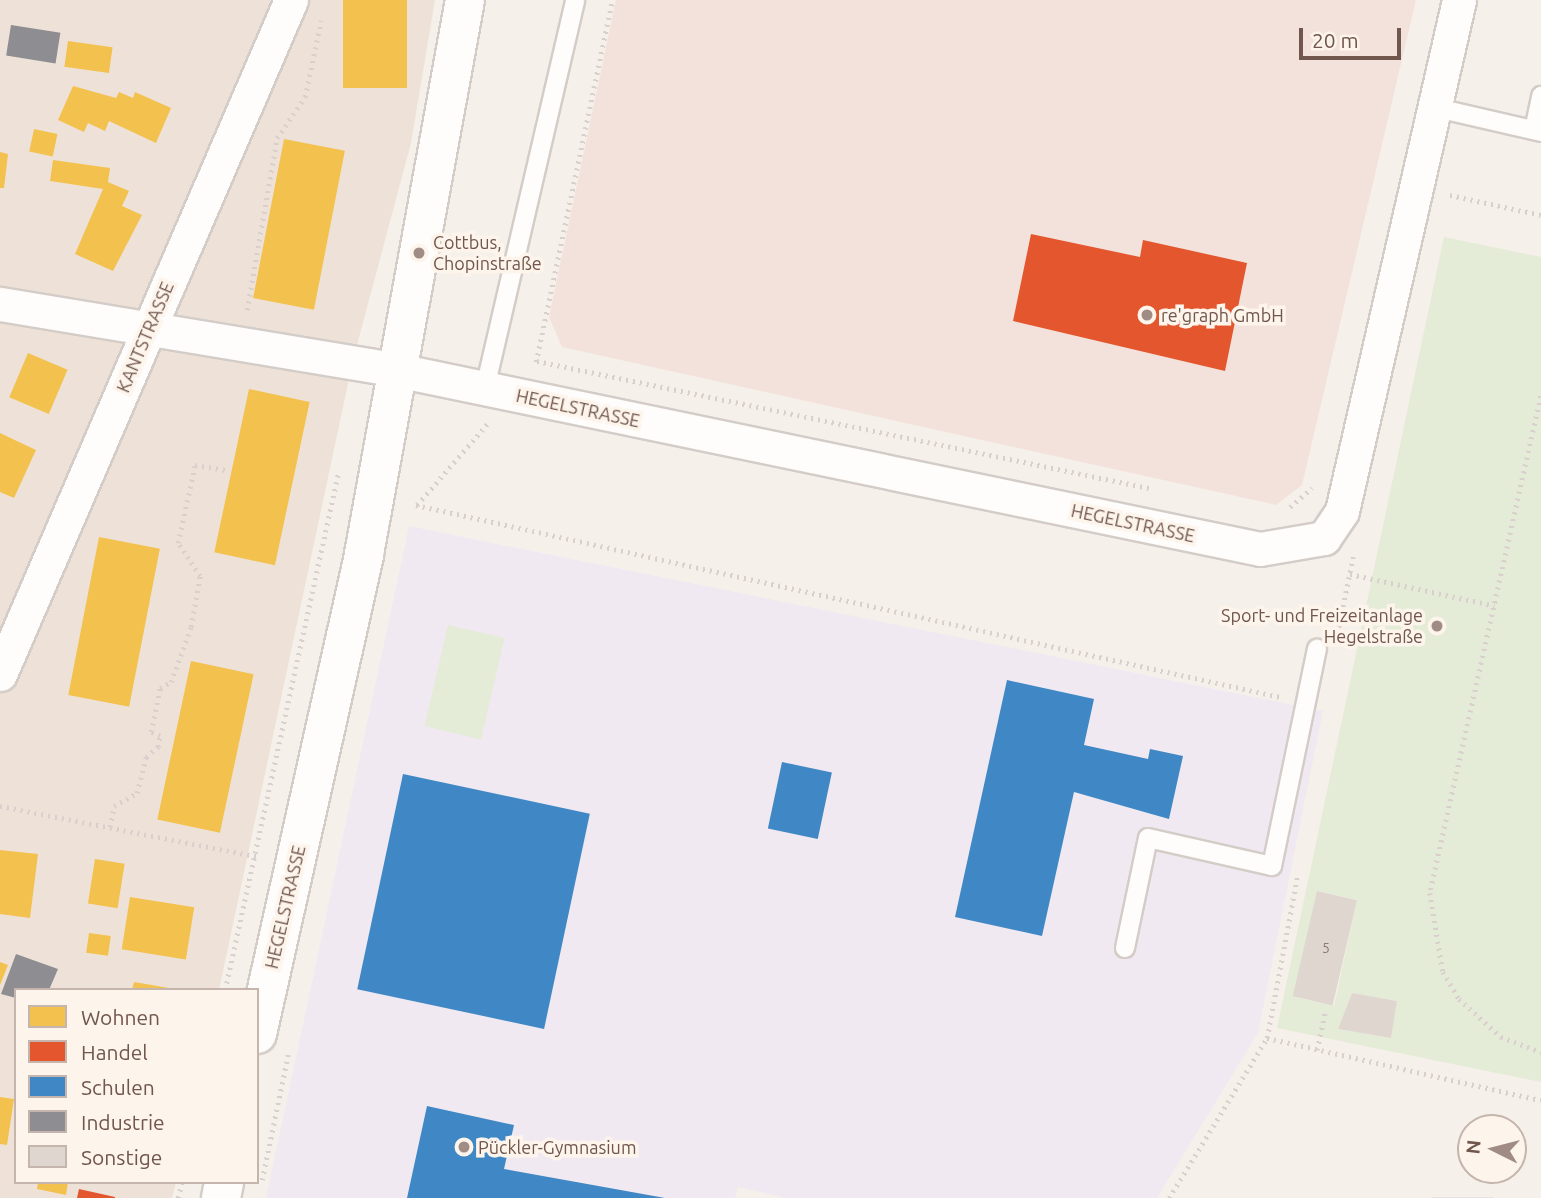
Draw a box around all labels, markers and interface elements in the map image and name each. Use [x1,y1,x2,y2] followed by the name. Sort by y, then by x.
[1303,14,1404,58] scale bar
[1312,28,1359,52] text: 20 m
[433,232,542,274] place label: Cottbus, Chopinstraße
[411,245,427,261] marker: Cottbus, Chopinstraße
[112,278,178,396] street label: KANTSTRASSE
[1161,304,1284,326] place label: re'graph GmbH
[1139,307,1155,323] marker: re'graph GmbH
[514,384,642,432] street label: HEGELSTRASSE
[1069,499,1197,547] street label: HEGELSTRASSE
[1221,605,1423,648] place label: Sport- und Freizeitanlage Hegelstraße
[1429,618,1445,634] marker: Sport- und Freizeitanlage Hegelstraße
[260,843,310,971] street label: HEGELSTRASSE
[1322,940,1330,956] house number: 5
[14,988,259,1184] legend
[81,1005,160,1029] text: Wohnen
[81,1040,148,1064] text: Handel
[81,1075,155,1099] text: Schulen
[81,1110,165,1134] text: Industrie
[1457,1114,1527,1184] north arrow
[478,1136,636,1158] place label: Pückler-Gymnasium
[456,1139,472,1155] marker: Pückler-Gymnasium
[1461,1139,1485,1155] text: N
[81,1145,162,1169] text: Sonstige

